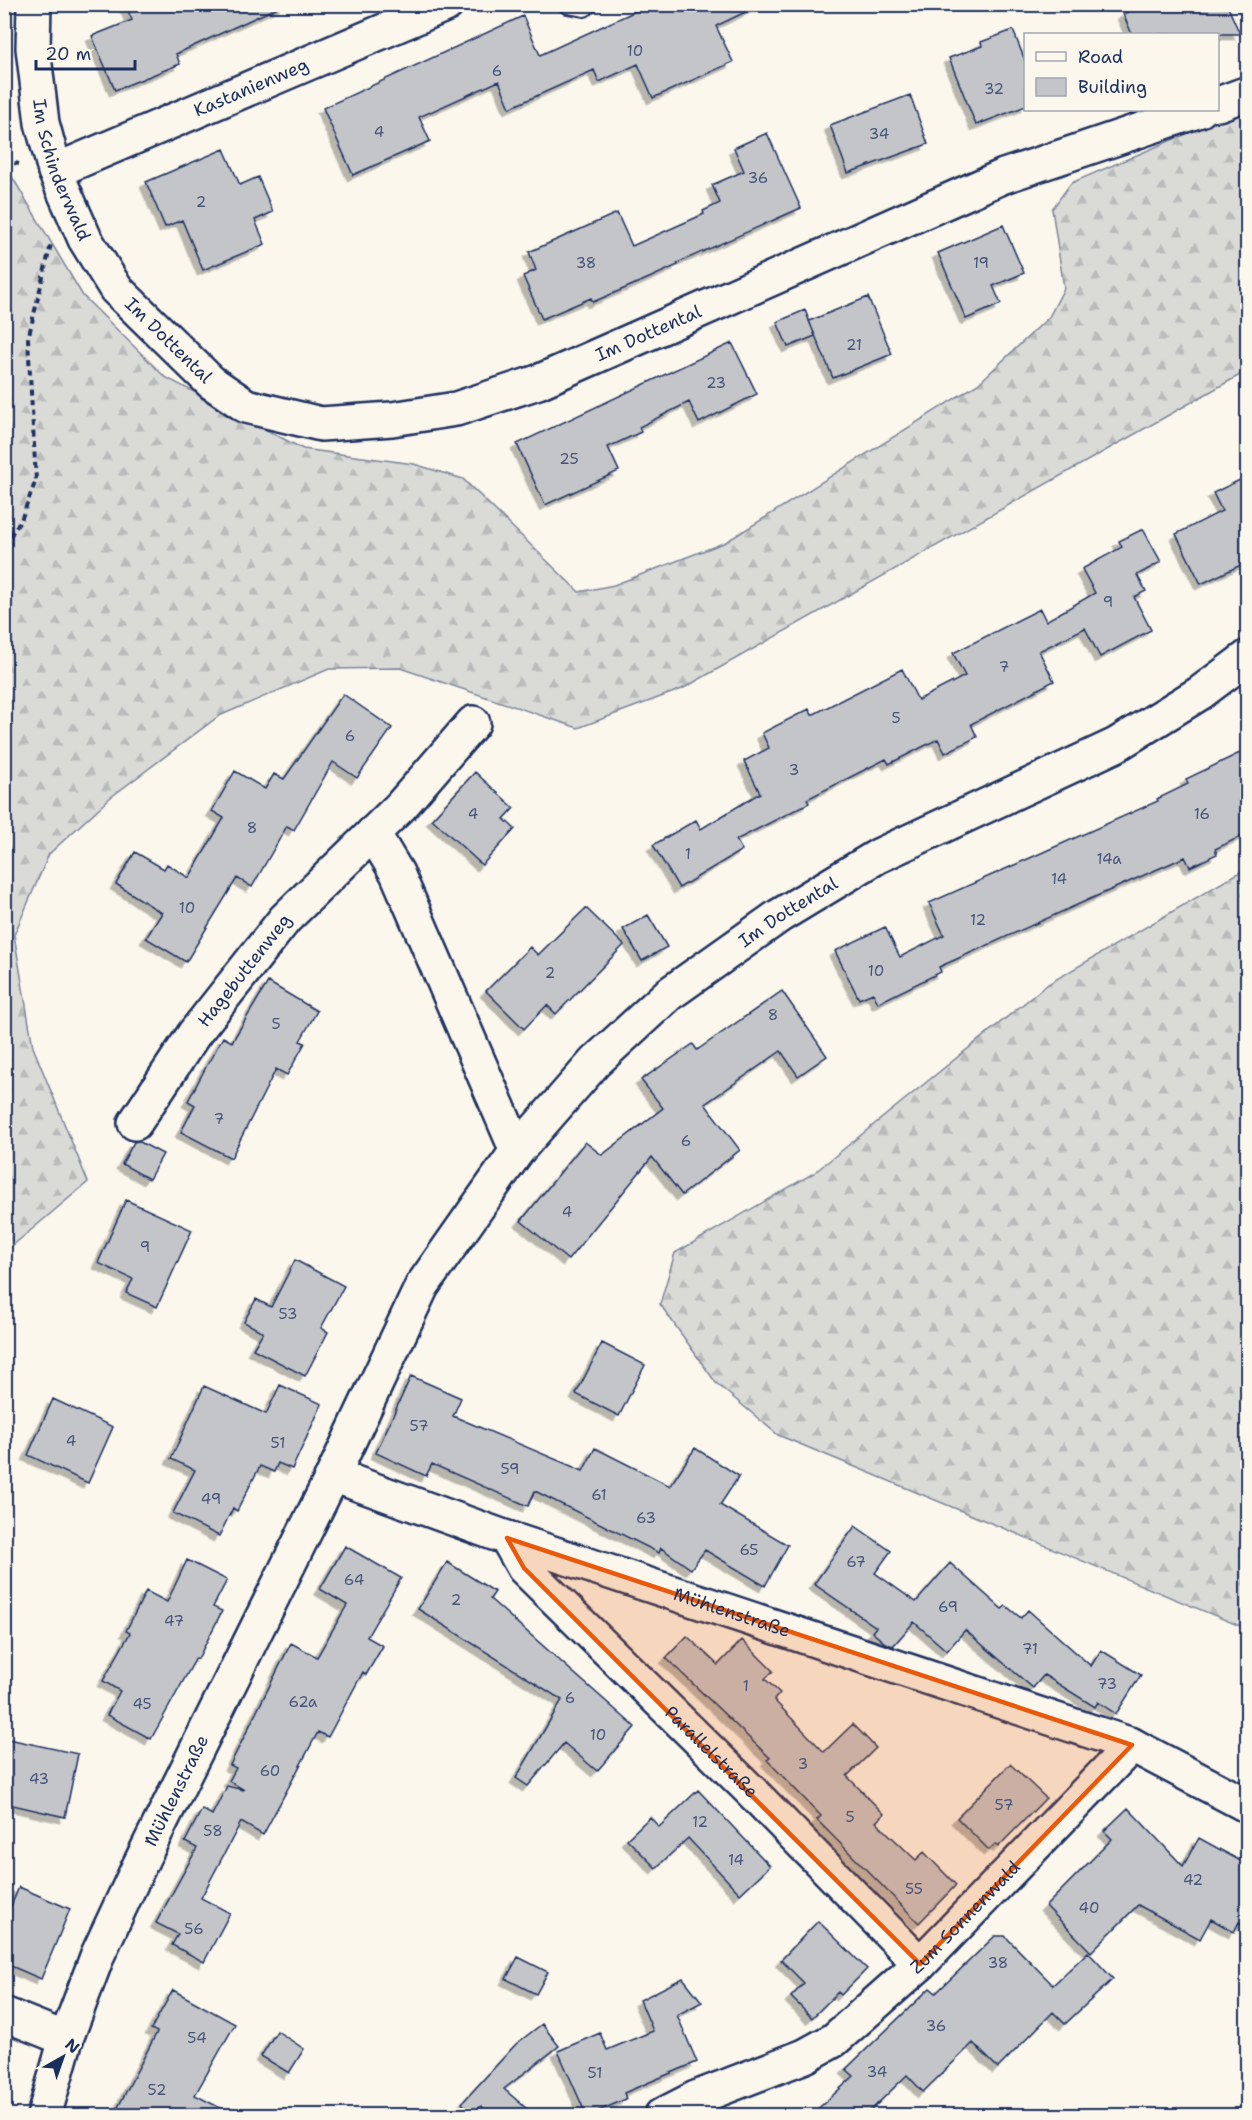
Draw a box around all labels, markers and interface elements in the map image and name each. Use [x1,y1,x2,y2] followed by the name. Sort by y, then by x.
[36,33,135,71] scale bar
[1024,33,1219,111] legend
[627,41,643,61] house number: 10
[45,42,91,66] text: 20 m
[1078,45,1123,69] text: Road
[190,52,312,123] street label: Kastanienweg
[492,61,502,81] house number: 6
[1078,75,1147,99] text: Building
[984,79,1004,99] house number: 32
[27,98,96,245] street label: Im Schinderwald
[374,122,384,142] house number: 4
[869,124,889,144] house number: 34
[748,168,768,188] house number: 36
[196,192,206,212] house number: 2
[576,253,596,273] house number: 38
[973,253,989,273] house number: 19
[120,292,218,389] street label: Im Dottental
[592,299,706,367] street label: Im Dottental
[846,335,862,355] house number: 21
[706,373,726,393] house number: 23
[559,449,579,469] house number: 25
[1103,592,1113,612] house number: 9
[999,657,1009,677] house number: 7
[891,708,901,728] house number: 5
[345,726,355,746] house number: 6
[789,760,799,780] house number: 3
[468,804,478,824] house number: 4
[1194,804,1210,824] house number: 16
[247,818,257,838] house number: 8
[685,844,691,864] house number: 1
[1096,849,1122,869] house number: 14a
[1051,869,1067,889] house number: 14
[734,871,843,953] street label: Im Dottental
[179,898,195,918] house number: 10
[192,909,297,1032] street label: Hagebuttenweg
[970,910,986,930] house number: 12
[868,961,884,981] house number: 10
[545,963,555,983] house number: 2
[768,1005,778,1025] house number: 8
[271,1014,281,1034] house number: 5
[214,1109,224,1129] house number: 7
[681,1131,691,1151] house number: 6
[562,1202,572,1222] house number: 4
[140,1237,150,1257] house number: 9
[279,1304,298,1324] house number: 53
[410,1416,428,1436] house number: 57
[66,1431,76,1451] house number: 4
[271,1433,285,1453] house number: 51
[501,1459,519,1479] house number: 59
[591,1485,607,1505] house number: 61
[201,1489,221,1509] house number: 49
[636,1508,656,1528] house number: 63
[739,1540,759,1560] house number: 65
[846,1552,866,1572] house number: 67
[344,1570,364,1590] house number: 64
[670,1582,793,1643] street label: Mühlenstraße
[451,1590,461,1610] house number: 2
[938,1597,958,1617] house number: 69
[164,1611,184,1631] house number: 47
[1022,1639,1038,1659] house number: 71
[1097,1674,1117,1694] house number: 73
[743,1676,749,1696] house number: 1
[565,1688,575,1708] house number: 6
[289,1692,318,1712] house number: 62a
[132,1694,152,1714] house number: 45
[659,1701,763,1803] street label: Parallelstraße
[590,1725,606,1745] house number: 10
[139,1731,214,1851] street label: Mühlenstraße
[798,1754,808,1774] house number: 3
[260,1761,280,1781] house number: 60
[29,1769,49,1789] house number: 43
[995,1795,1013,1815] house number: 57
[845,1807,855,1827] house number: 5
[692,1812,708,1832] house number: 12
[203,1821,223,1841] house number: 58
[728,1850,744,1870] house number: 14
[905,1856,1026,1979] street label: Zum Sonnenwald
[1183,1870,1203,1890] house number: 42
[905,1879,923,1899] house number: 55
[1079,1898,1099,1918] house number: 40
[184,1919,204,1939] house number: 56
[988,1953,1008,1973] house number: 38
[926,2016,946,2036] house number: 36
[33,2027,93,2087] north arrow
[187,2028,207,2048] house number: 54
[61,2034,84,2058] text: N
[867,2062,887,2082] house number: 34
[588,2063,602,2083] house number: 51
[148,2080,166,2100] house number: 52

